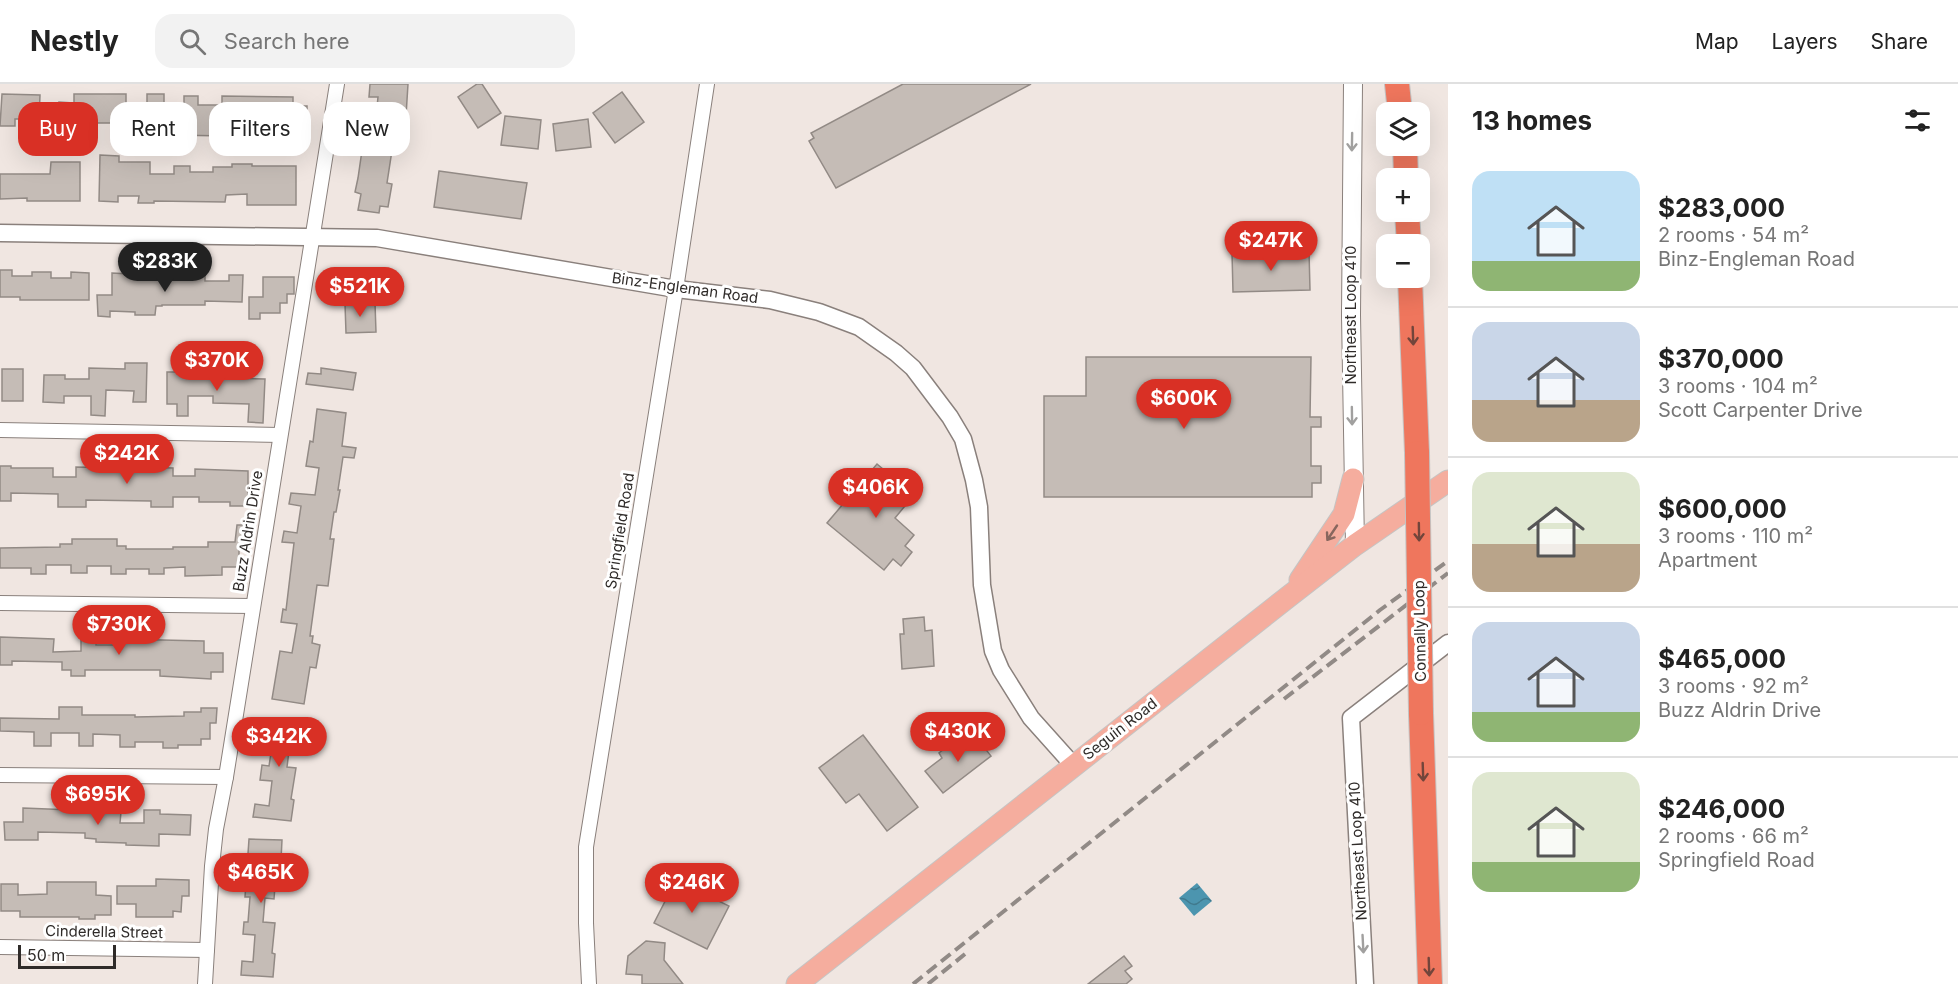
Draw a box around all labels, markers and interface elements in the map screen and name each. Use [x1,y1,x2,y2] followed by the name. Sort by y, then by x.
[155,14,575,68] search box
[30,24,119,58] text: Nestly
[176,25,209,58] icon: search
[224,28,350,54] text: Search here
[1695,29,1739,54] text: Map
[1772,29,1838,54] text: Layers
[1871,29,1928,54] text: Share
[18,102,98,156] chip: Buy
[110,102,197,156] chip: Rent
[209,102,311,156] chip: Filters
[323,102,410,156] chip: New
[1376,102,1430,288] map controls
[1376,102,1430,156] button: layers
[1901,104,1934,137] icon: filters
[1472,105,1592,136] text: 13 homes
[1347,132,1358,152] one-way arrow
[1376,168,1430,222] button: +
[1658,192,1785,223] text: $283,000
[1520,195,1592,267] icon: home
[1229,221,1313,272] pin: $247K
[1658,223,1809,247] text: 2 rooms · 54 m²
[1239,228,1303,252] text: $247K
[1376,234,1430,288] button: −
[123,242,207,293] pin: $283K
[1341,245,1360,385] street label: Northeast Loop 410
[1658,247,1855,271] text: Binz-Engleman Road
[132,249,198,273] text: $283K
[318,267,402,318] pin: $521K
[611,268,760,307] street label: Binz-Engleman Road
[329,274,391,298] text: $521K
[1407,325,1418,345] one-way arrow
[175,341,259,392] pin: $370K
[1658,343,1784,374] text: $370,000
[1520,346,1592,418] icon: home
[184,348,250,372] text: $370K
[1658,374,1818,398] text: 3 rooms · 104 m²
[1142,379,1226,430] pin: $600K
[1150,386,1218,410] text: $600K
[1658,398,1863,422] text: Scott Carpenter Drive
[1346,405,1358,425] one-way arrow
[85,434,169,485] pin: $242K
[94,441,160,465] text: $242K
[834,468,918,519] pin: $406K
[229,469,266,593] street label: Buzz Aldrin Drive
[601,471,638,590] street label: Springfield Road
[842,475,910,499] text: $406K
[1658,493,1787,524] text: $600,000
[1520,496,1592,568] icon: home
[1413,522,1424,542] one-way arrow
[1326,524,1338,540] one-way arrow
[1658,524,1813,548] text: 3 rooms · 110 m²
[1658,548,1757,572] text: Apartment
[1409,580,1430,682] street label: Connally Loop
[77,605,161,656] pin: $730K
[86,612,152,636] text: $730K
[1658,643,1786,674] text: $465,000
[1520,646,1592,718] icon: home
[1658,674,1809,698] text: 3 rooms · 92 m²
[1079,694,1161,764] street label: Seguin Road
[1658,698,1821,722] text: Buzz Aldrin Drive
[916,712,1000,763] pin: $430K
[237,717,321,768] pin: $342K
[924,719,992,743] text: $430K
[246,724,312,748] text: $342K
[1417,761,1429,781] one-way arrow
[56,775,140,826] pin: $695K
[1344,781,1371,921] street label: Northeast Loop 410
[65,782,131,806] text: $695K
[1658,793,1785,824] text: $246,000
[1520,796,1592,868] icon: home
[1658,824,1809,848] text: 2 rooms · 66 m²
[1658,848,1815,872] text: Springfield Road
[219,853,303,904] pin: $465K
[228,860,294,884] text: $465K
[650,863,734,914] pin: $246K
[659,870,725,894] text: $246K
[45,921,163,942] street label: Cinderella Street
[1358,933,1369,953] one-way arrow
[18,942,116,970] scale bar
[27,945,65,965] text: 50 m
[1423,956,1435,976] one-way arrow

